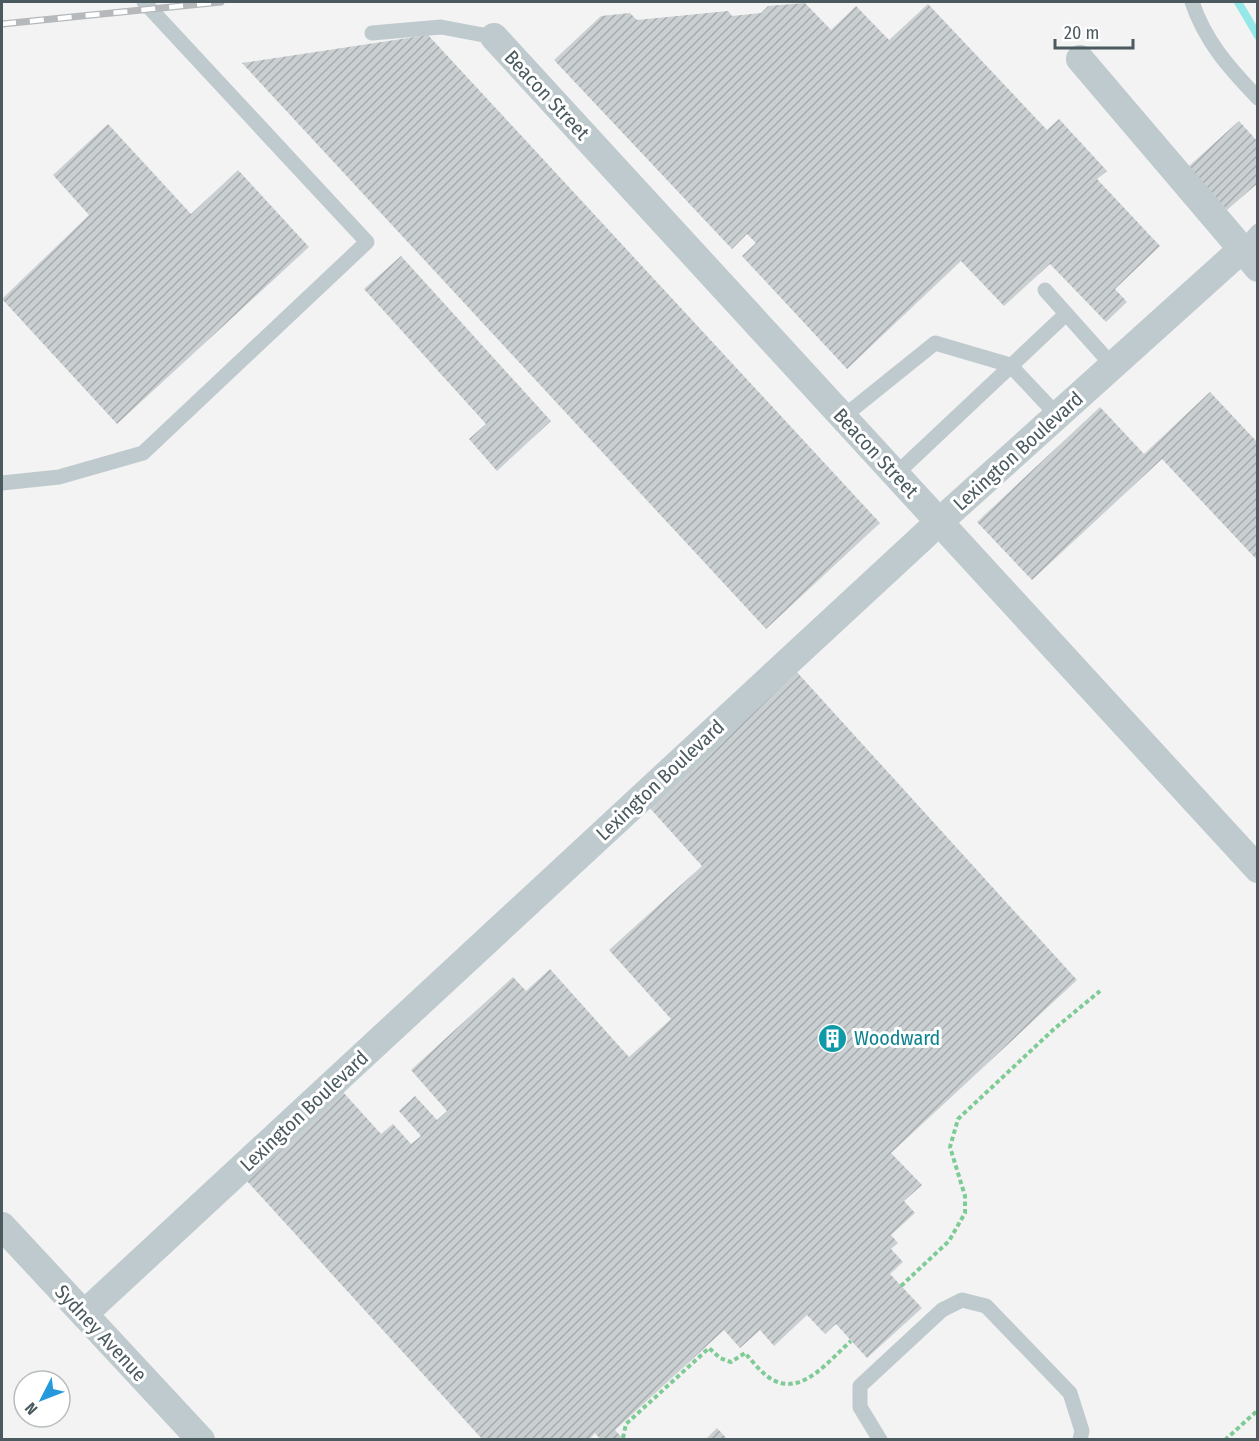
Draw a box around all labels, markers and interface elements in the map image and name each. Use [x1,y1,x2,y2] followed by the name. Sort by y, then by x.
[1055,12,1133,50] scale bar
[1064,22,1099,44] text: 20 m
[499,45,595,145] street label: Beacon Street
[948,386,1088,516] street label: Lexington Boulevard
[828,403,924,503] street label: Beacon Street
[591,715,729,845] street label: Lexington Boulevard
[817,1022,849,1054] building icon: Woodward
[854,1026,940,1050] place label: Woodward
[235,1046,373,1176] street label: Lexington Boulevard
[50,1280,152,1386] street label: Sydney Avenue
[12,1369,72,1429] north arrow
[21,1399,41,1419] text: N

